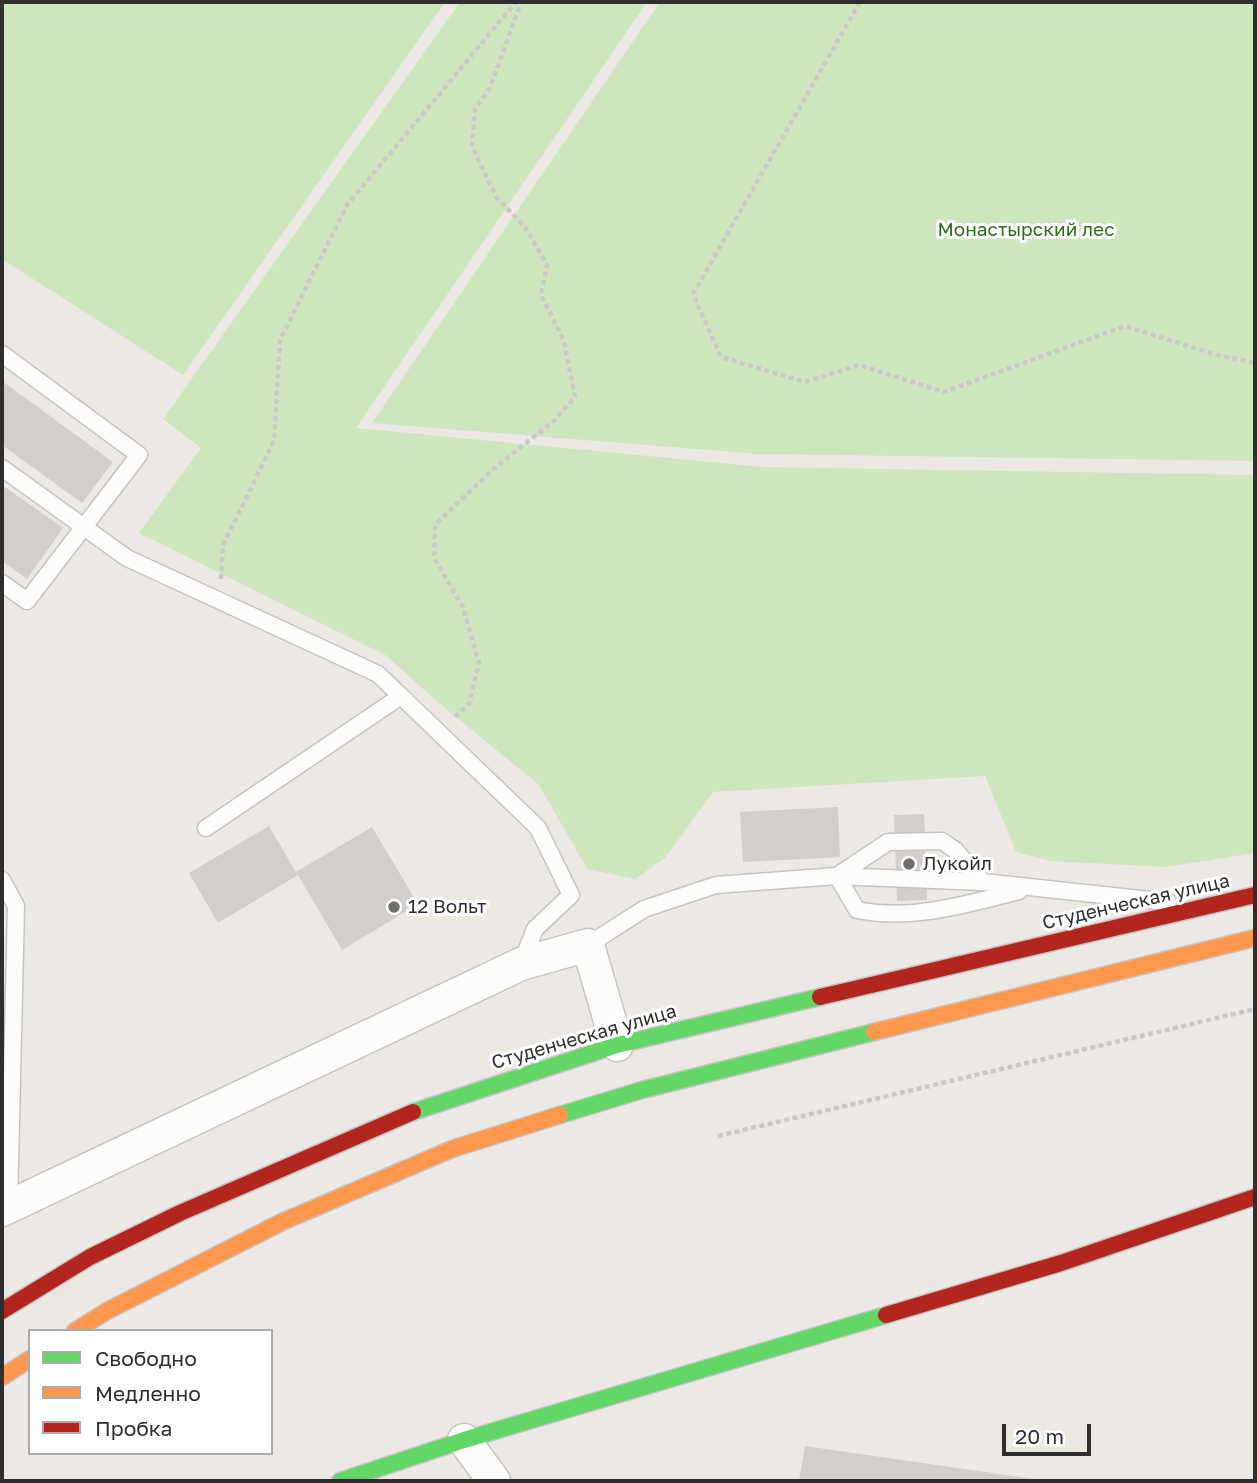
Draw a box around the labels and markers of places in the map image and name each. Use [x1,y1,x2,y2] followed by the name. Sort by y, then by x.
[923,853,992,875] place label: Лукойл
[901,856,917,872] marker: Лукойл
[408,896,486,918] place label: 12 Вольт
[386,899,402,915] marker: 12 Вольт

